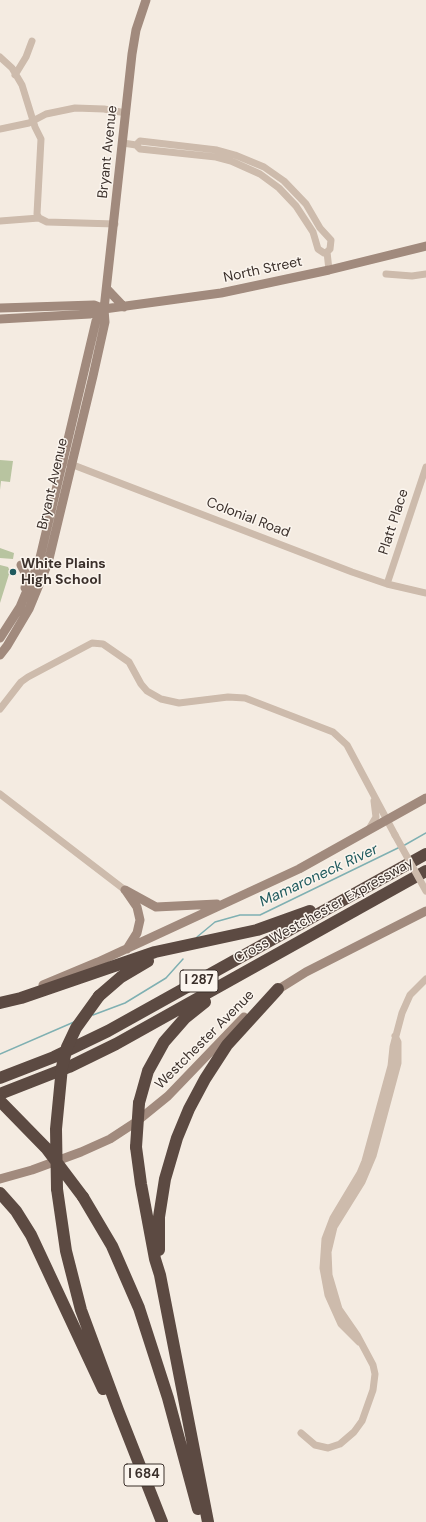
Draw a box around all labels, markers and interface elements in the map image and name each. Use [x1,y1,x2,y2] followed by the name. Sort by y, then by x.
[95,105,121,199] street label: Bryant Avenue
[222,253,304,287] street label: North Street
[34,437,72,531] street label: Bryant Avenue
[375,487,413,557] street label: Platt Place
[204,494,292,542] street label: Colonial Road
[21,556,106,588] place label: White Plains High School
[8,567,18,577] marker: White Plains High School
[257,841,381,911] water label: Mamaroneck River
[231,855,417,967] street label: Cross Westchester Expressway
[180,970,218,992] road number: I 287
[152,987,258,1093] street label: Westchester Avenue
[124,1464,164,1486] road number: I 684

